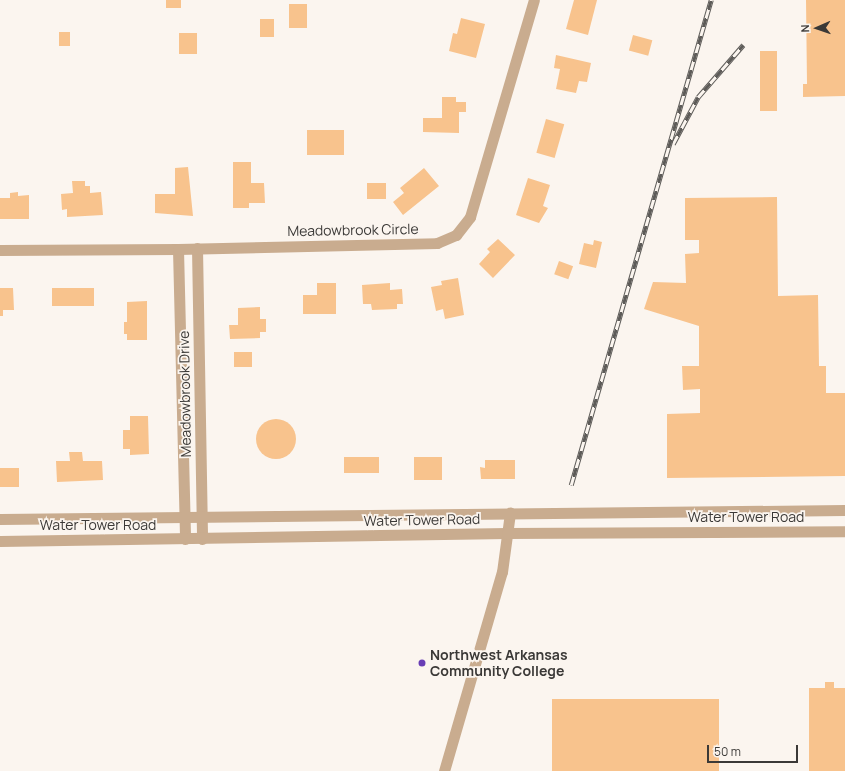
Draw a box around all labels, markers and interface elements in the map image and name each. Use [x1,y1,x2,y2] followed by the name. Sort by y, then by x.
[797,8,837,48] north arrow
[797,24,812,33] text: N
[287,220,419,240] street label: Meadowbrook Circle
[175,330,195,458] street label: Meadowbrook Drive
[688,509,804,525] street label: Water Tower Road
[364,511,480,529] street label: Water Tower Road
[40,517,156,533] street label: Water Tower Road
[430,647,567,680] place label: Northwest Arkansas Community College
[417,658,427,668] marker: Northwest Arkansas Community College
[709,737,800,763] scale bar
[714,743,741,760] text: 50 m

